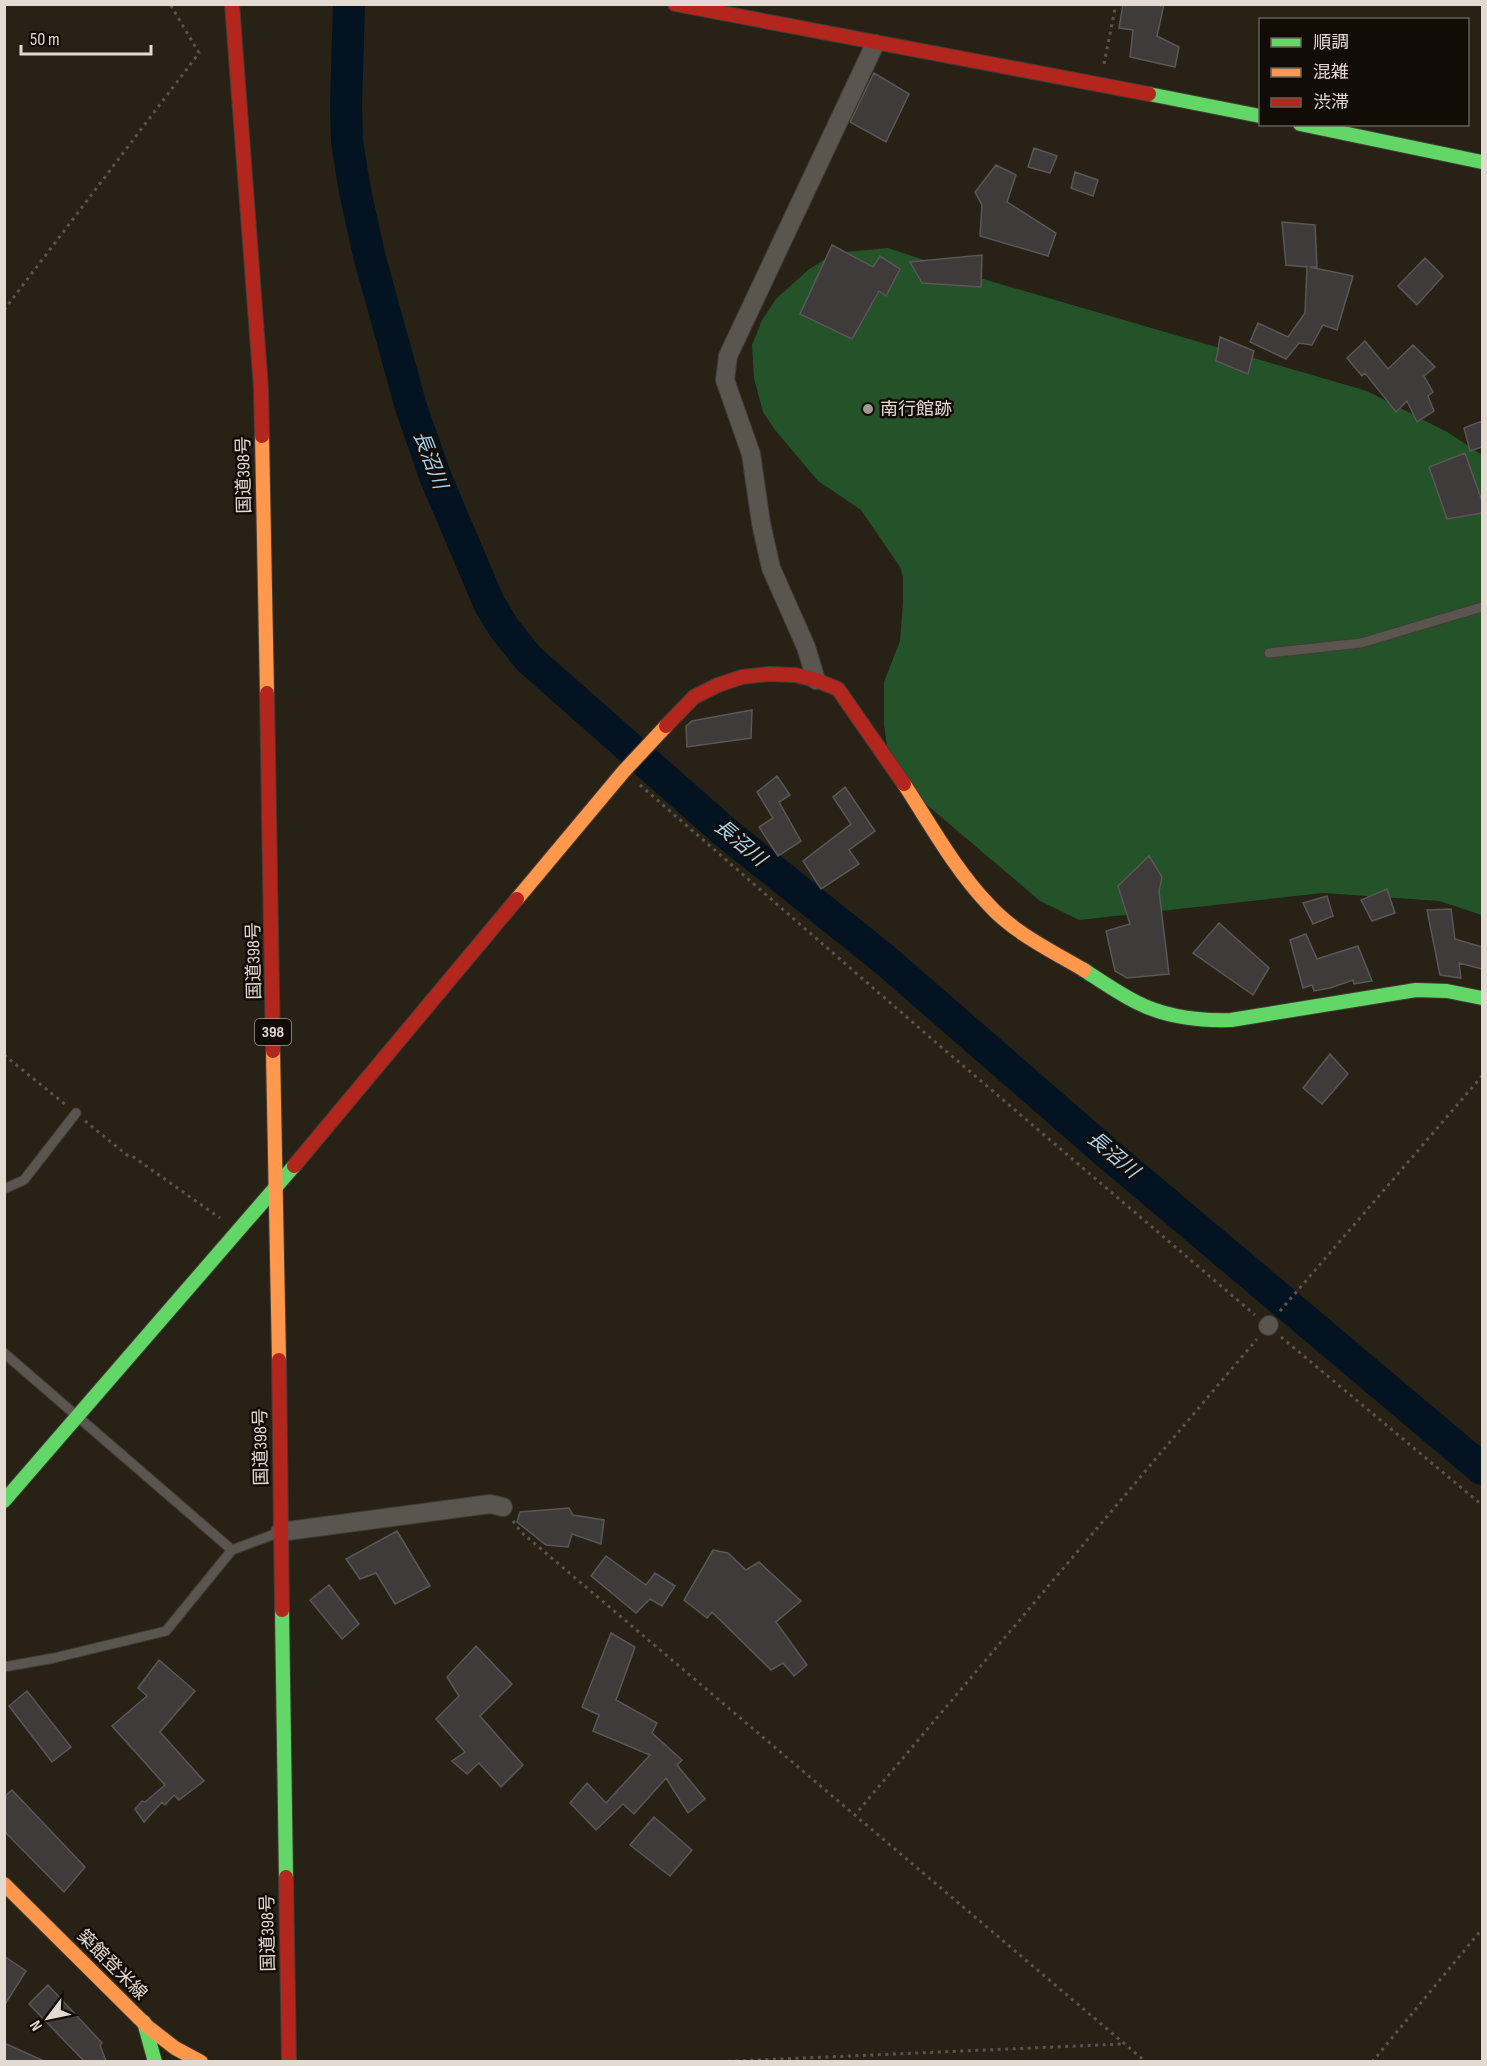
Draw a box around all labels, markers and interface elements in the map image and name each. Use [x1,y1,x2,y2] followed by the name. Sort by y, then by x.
[21,18,152,56] scale bar
[1259,18,1469,126] legend
[30,29,60,50] text: 50 m
[1313,32,1349,53] text: 順調
[1313,62,1349,83] text: 混雑
[1313,92,1349,113] text: 渋滞
[880,399,952,420] place label: 南行館跡
[861,402,875,416] marker: 南行館跡
[408,428,453,494] water label: 長沼川
[233,436,255,514] street label: 国道398号
[709,815,772,873] water label: 長沼川
[243,922,265,1000] street label: 国道398号
[255,1019,291,1045] road number: 398
[1082,1127,1145,1185] water label: 長沼川
[250,1408,272,1486] street label: 国道398号
[257,1894,279,1972] street label: 国道398号
[73,1926,151,2004] street label: 築館登米線
[18,1988,78,2048] north arrow
[26,2016,47,2034] text: N

